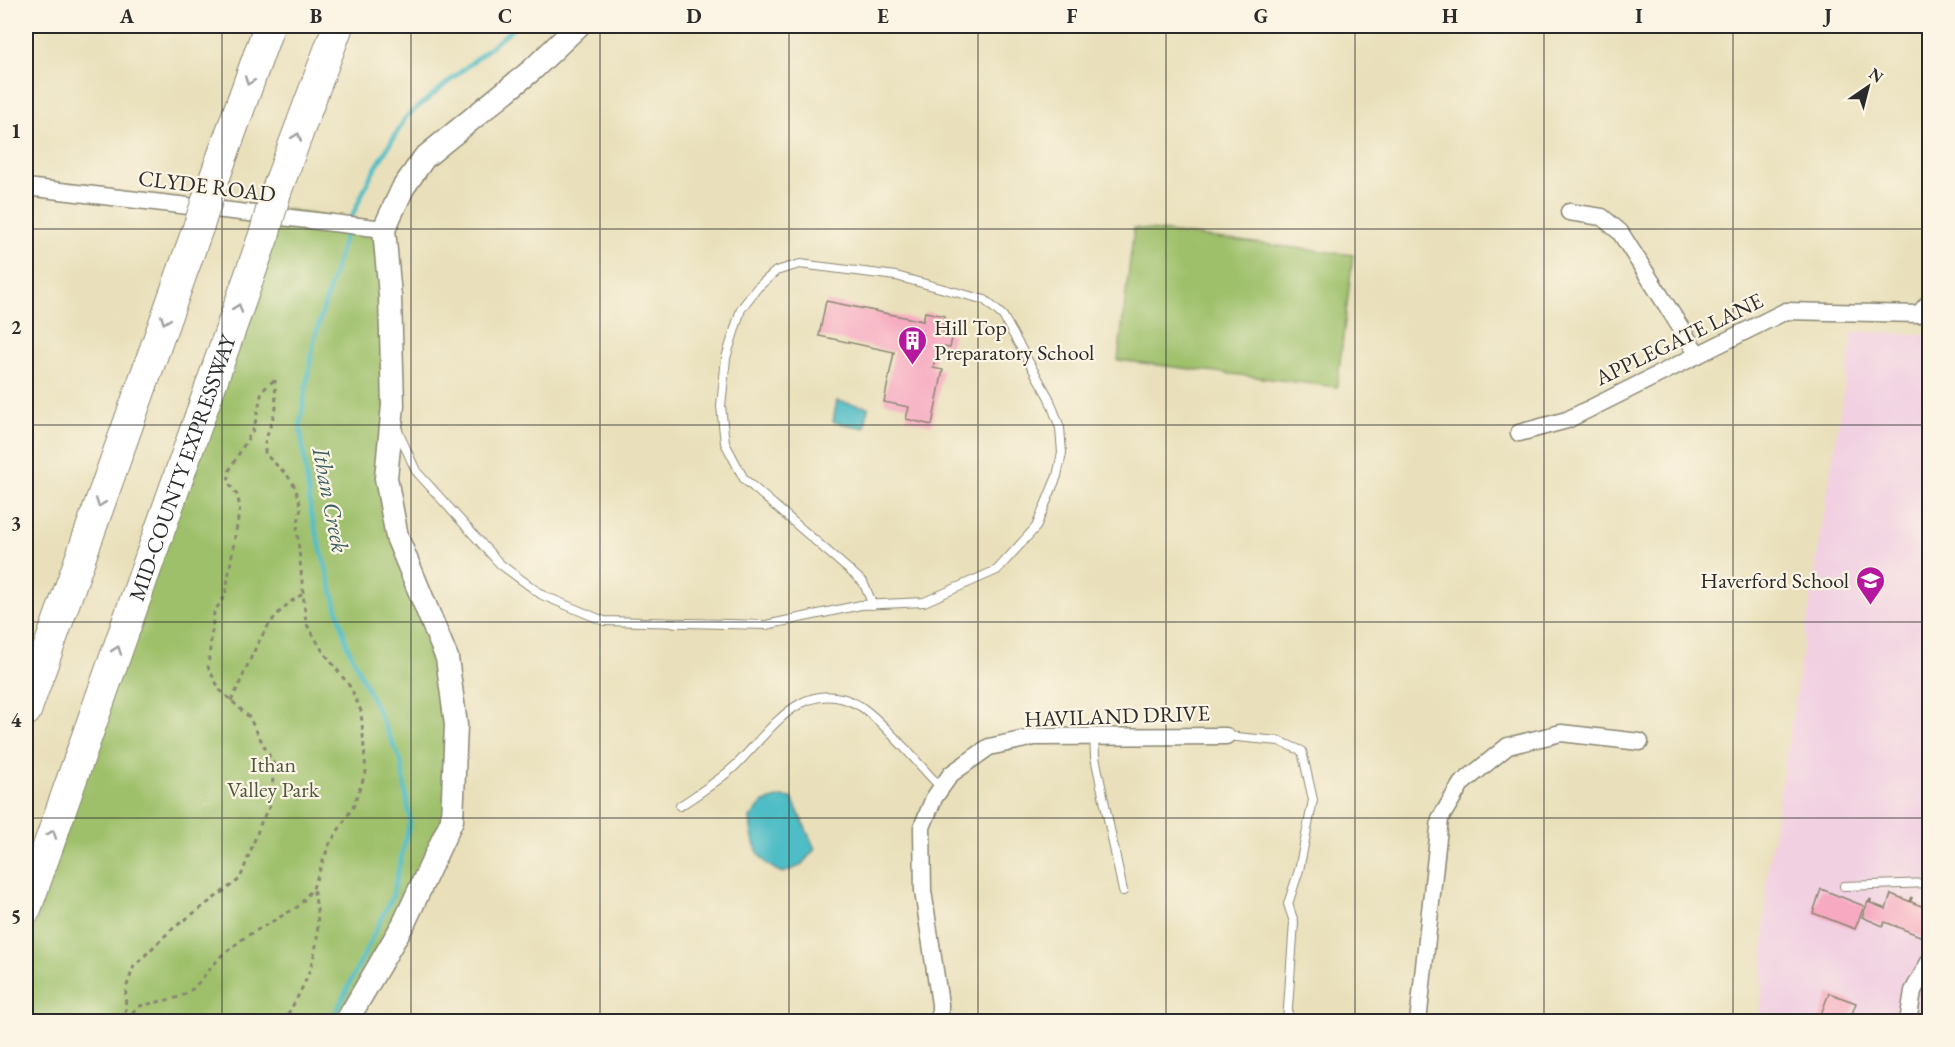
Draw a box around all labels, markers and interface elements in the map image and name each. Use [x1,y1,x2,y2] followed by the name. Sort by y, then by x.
[119,3,135,29] text: A
[310,3,322,29] text: B
[498,3,512,29] text: C
[686,3,702,29] text: D
[877,3,889,29] text: E
[1067,3,1078,29] text: F
[1254,3,1268,29] text: G
[1442,3,1458,29] text: H
[1635,3,1643,29] text: I
[1822,3,1832,29] text: J
[1838,57,1898,117] north arrow
[1865,63,1888,87] text: N
[244,75,257,86] one-way arrow
[11,118,21,144] text: 1
[289,132,302,142] one-way arrow
[137,163,277,209] street label: CLYDE ROAD
[1589,286,1768,393] street label: APPLEGATE LANE
[230,303,243,313] one-way arrow
[934,313,1094,367] place label: Hill Top Preparatory School
[11,314,22,340] text: 2
[160,314,173,325] one-way arrow
[897,324,929,366] building icon: Hill Top Preparatory School
[121,330,243,605] street label: MID-COUNTY EXPRESSWAY
[305,444,356,555] water label: Ithan Creek
[94,498,107,508] one-way arrow
[11,510,21,536] text: 3
[1854,564,1886,606] school or university icon: Haverford School
[1700,566,1849,595] place label: Haverford School
[109,645,122,656] one-way arrow
[1024,698,1210,734] street label: HAVILAND DRIVE
[11,707,22,733] text: 4
[227,750,320,804] park label: Ithan Valley Park
[44,829,57,840] one-way arrow
[11,903,21,929] text: 5

